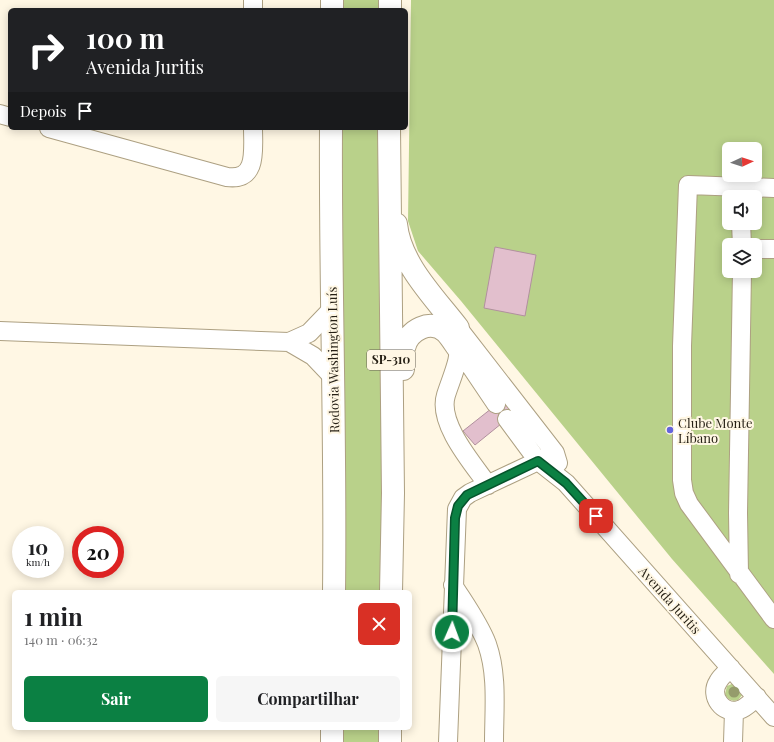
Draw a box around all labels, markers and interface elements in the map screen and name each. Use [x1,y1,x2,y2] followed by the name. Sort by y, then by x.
[86,19,165,56] text: 100 m
[20,24,72,76] icon: right
[86,55,204,79] text: Avenida Juritis
[74,100,96,122] icon: arrive
[20,101,66,121] text: Depois
[722,142,762,182] north arrow
[722,142,762,278] map controls
[722,190,762,230] button: sound
[722,238,762,278] button: layers
[323,287,342,433] street label: Rodovia Washington Luís
[367,350,415,370] road number: SP-310
[678,414,753,446] place label: Clube Monte Líbano
[665,425,675,435] marker: Clube Monte Líbano
[579,499,613,533] pin
[585,505,607,527] icon: arrive
[72,526,124,578] speed limit sign: 20
[28,533,48,560] text: 10
[26,555,50,569] text: km/h
[635,562,705,637] street label: Avenida Juritis
[24,600,83,632] text: 1 min
[358,603,400,645] button: close
[431,611,473,653] position arrow
[24,631,98,648] text: 140 m · 06:32
[24,676,208,722] button: Sair
[216,676,400,722] button: Compartilhar

